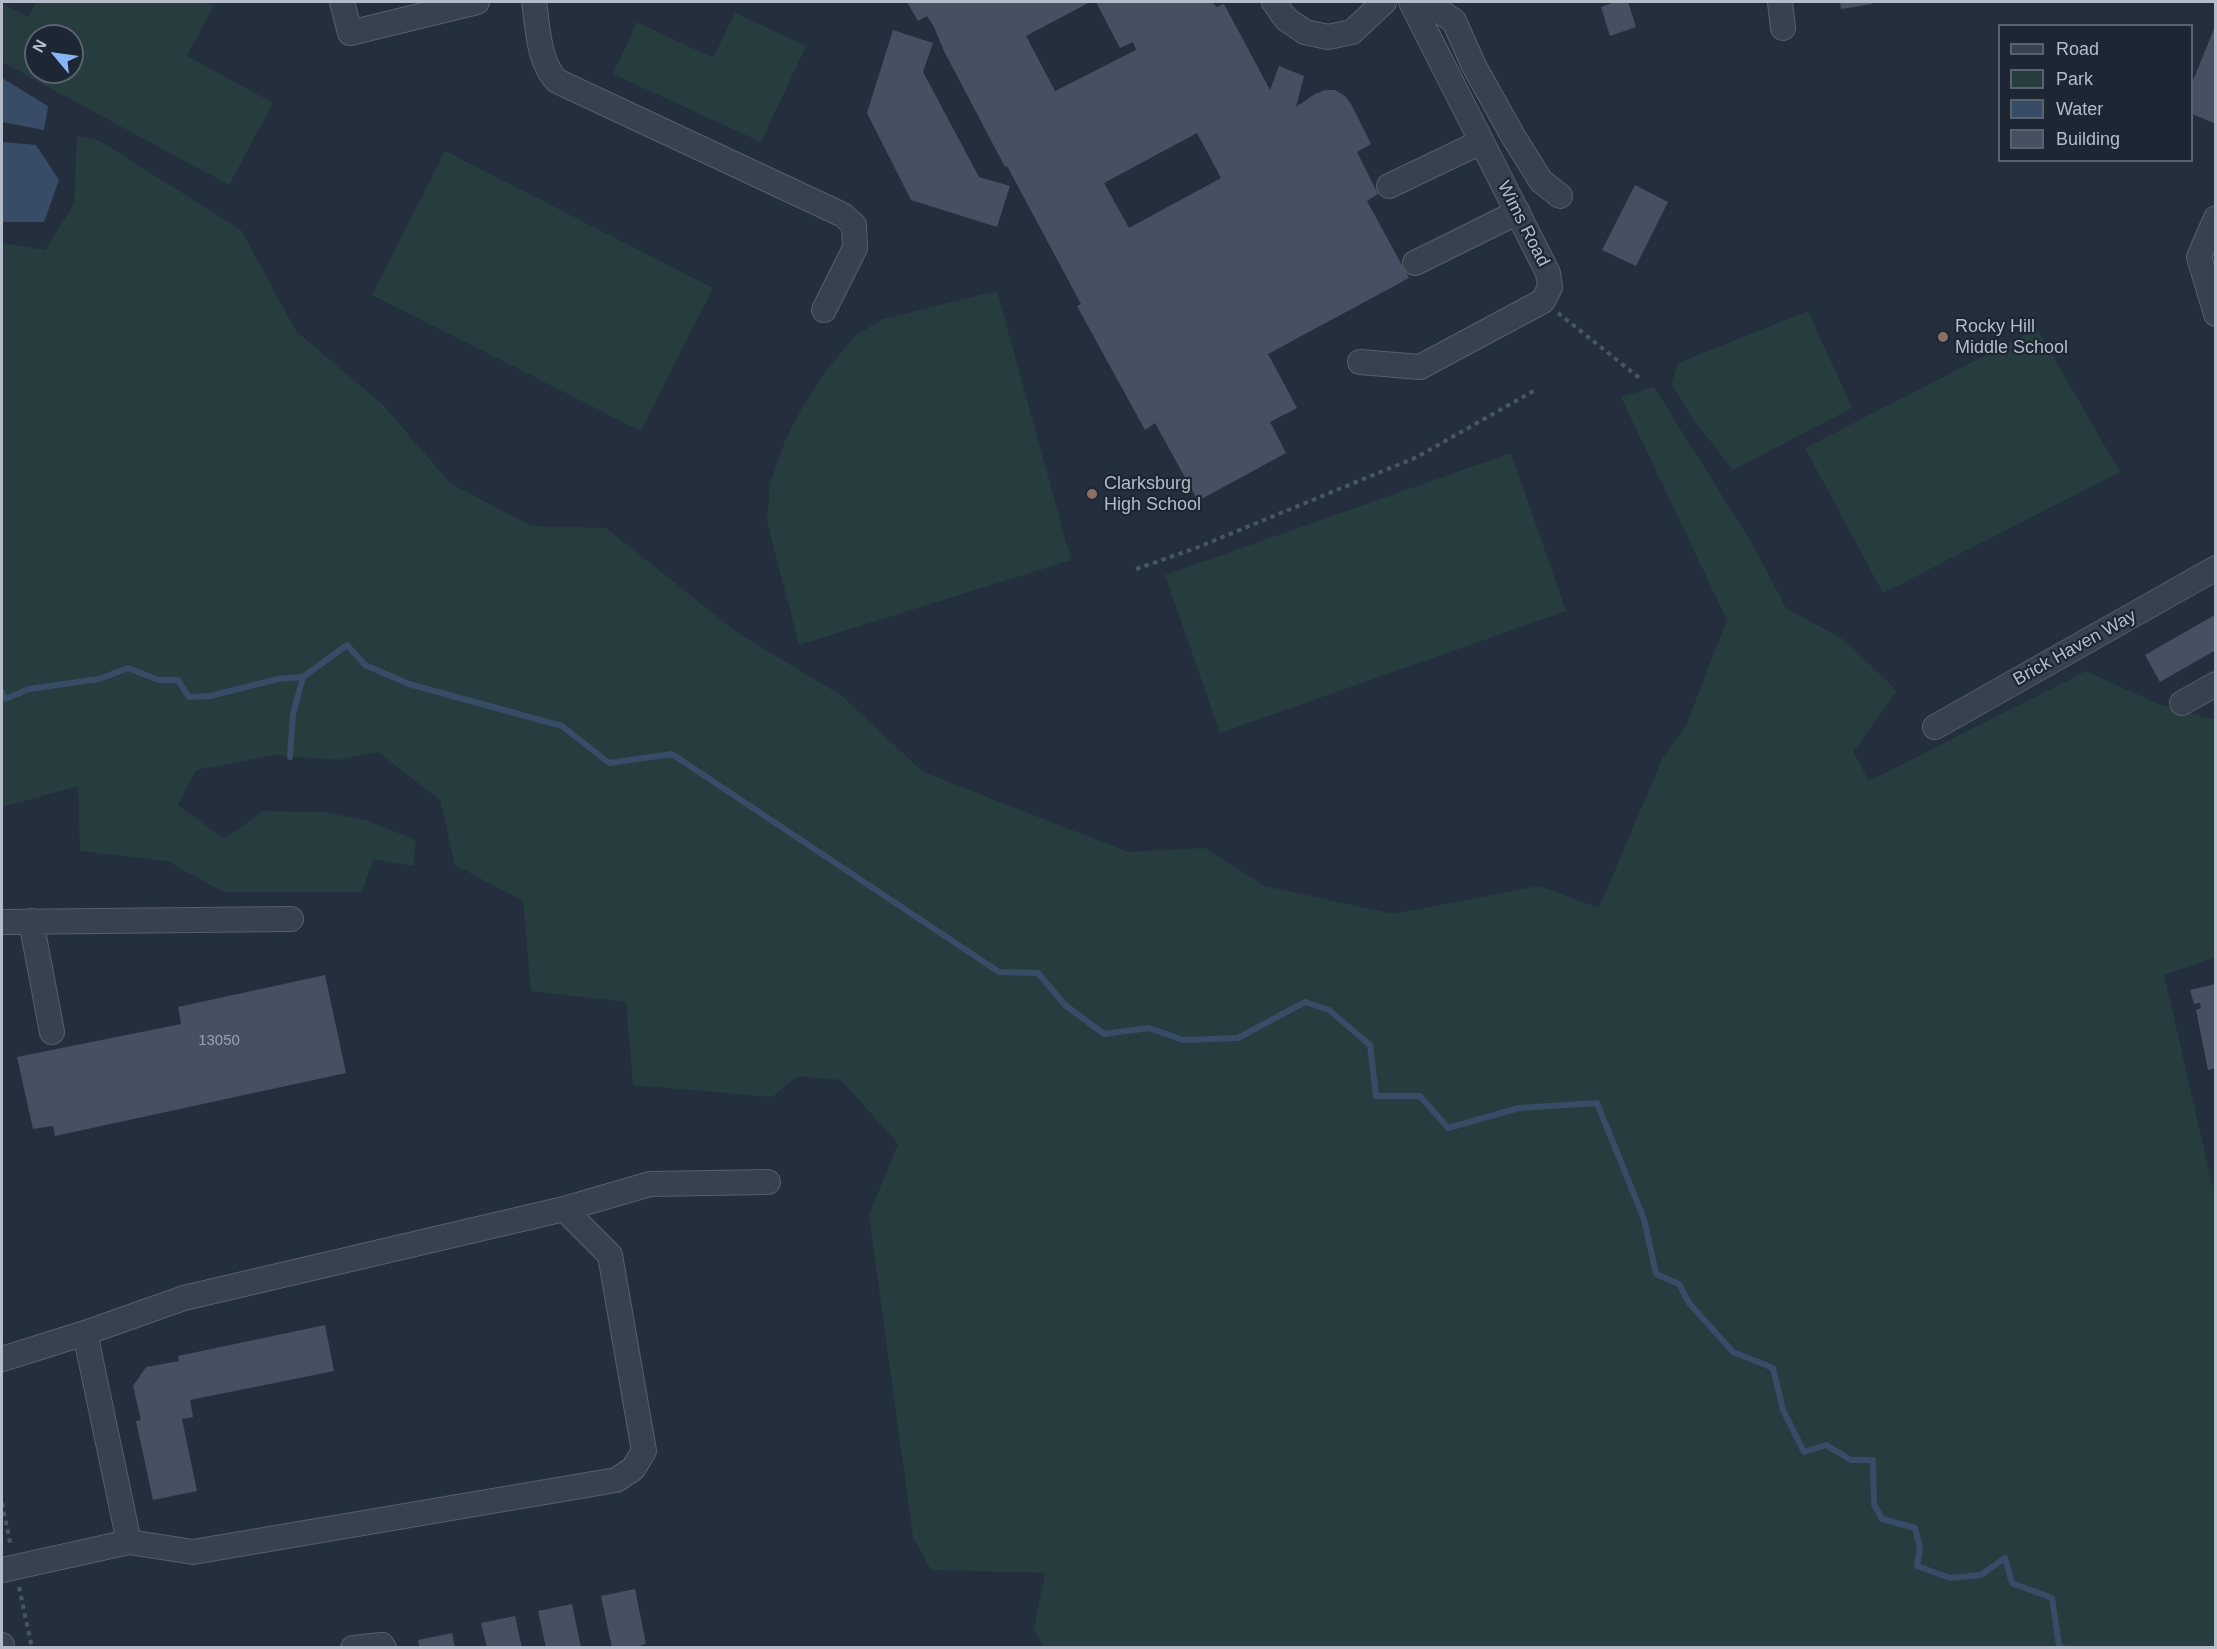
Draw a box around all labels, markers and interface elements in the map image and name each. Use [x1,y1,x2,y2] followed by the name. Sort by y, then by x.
[24,24,84,84] north arrow
[1998,24,2193,162] legend
[29,37,50,55] text: N
[2056,39,2099,59] text: Road
[2056,69,2093,89] text: Park
[2056,99,2103,119] text: Water
[2056,129,2120,149] text: Building
[1492,178,1554,270] street label: Wims Road
[1955,316,2068,358] place label: Rocky Hill Middle School
[1936,330,1950,344] marker: Rocky Hill Middle School
[1104,473,1201,516] place label: Clarksburg High School
[1085,487,1099,501] marker: Clarksburg High School
[2010,605,2140,691] street label: Brick Haven Way
[198,1032,240,1050] house number: 13050

